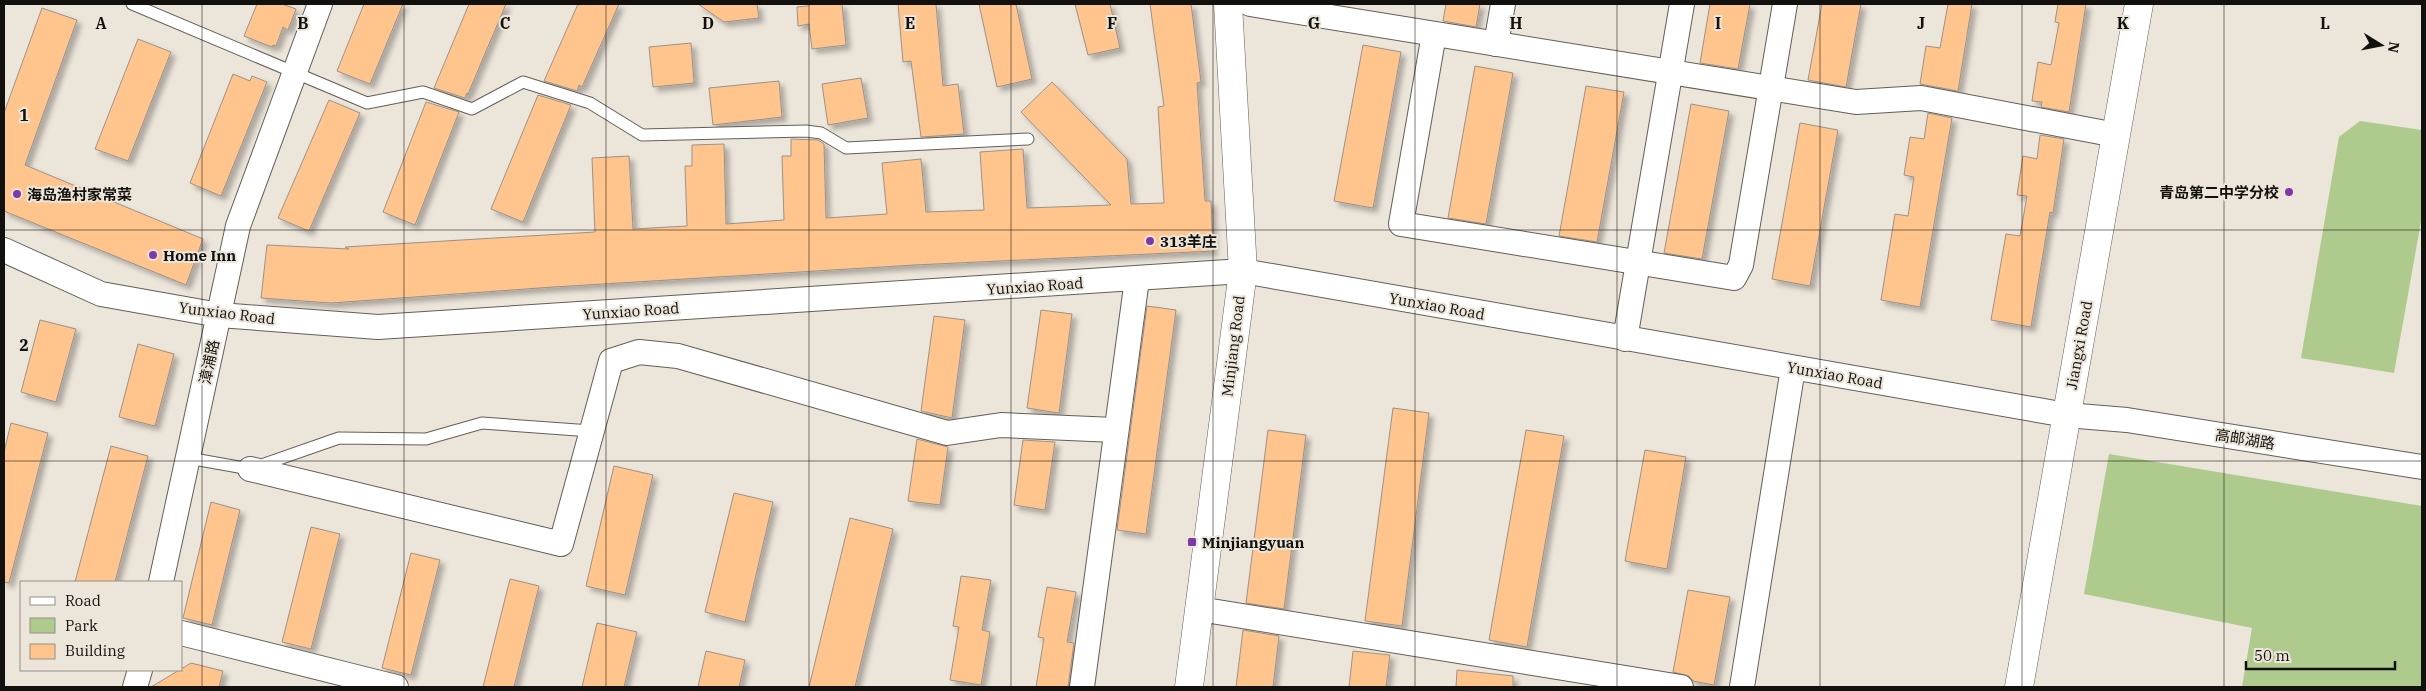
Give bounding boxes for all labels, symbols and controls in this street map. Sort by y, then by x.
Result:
text: A [95,13,107,33]
text: B [297,13,309,33]
text: C [500,13,510,33]
text: D [702,13,714,33]
text: E [905,13,915,33]
text: F [1107,13,1117,33]
text: G [1308,13,1320,33]
text: H [1510,13,1523,33]
text: I [1715,13,1721,33]
text: J [1917,13,1925,33]
text: K [2117,13,2130,33]
text: L [2320,13,2330,33]
north arrow [2356,20,2406,70]
text: N [2384,40,2404,54]
text: 1 [19,105,29,125]
place label: 青岛第二中学分校 [2159,183,2279,202]
place label: 海岛渔村家常菜 [27,185,132,204]
marker: 青岛第二中学分校 [2283,186,2295,198]
marker: 海岛渔村家常菜 [11,188,23,200]
place label: 313羊庄 [1160,232,1217,251]
marker: 313羊庄 [1144,235,1156,247]
place label: Home Inn [163,246,236,265]
marker: Home Inn [147,249,159,261]
street label: Yunxiao Road [986,273,1084,299]
street label: Yunxiao Road [1388,288,1486,324]
street label: Minjiang Road [1217,294,1249,398]
street label: Yunxiao Road [178,298,276,328]
street label: Yunxiao Road [582,298,680,324]
street label: Jiangxi Road [2062,299,2096,391]
text: 2 [19,335,29,355]
street label: 漳浦路 [195,338,223,386]
street label: Yunxiao Road [1786,357,1884,393]
street label: 高邮湖路 [2214,425,2276,453]
place label: Minjiangyuan [1202,533,1304,552]
marker: Minjiangyuan [1186,536,1198,548]
legend [20,581,182,671]
text: Road [65,591,101,610]
text: Park [65,616,98,635]
scale bar [2246,638,2395,670]
text: Building [65,641,125,660]
text: 50 m [2254,646,2290,665]

